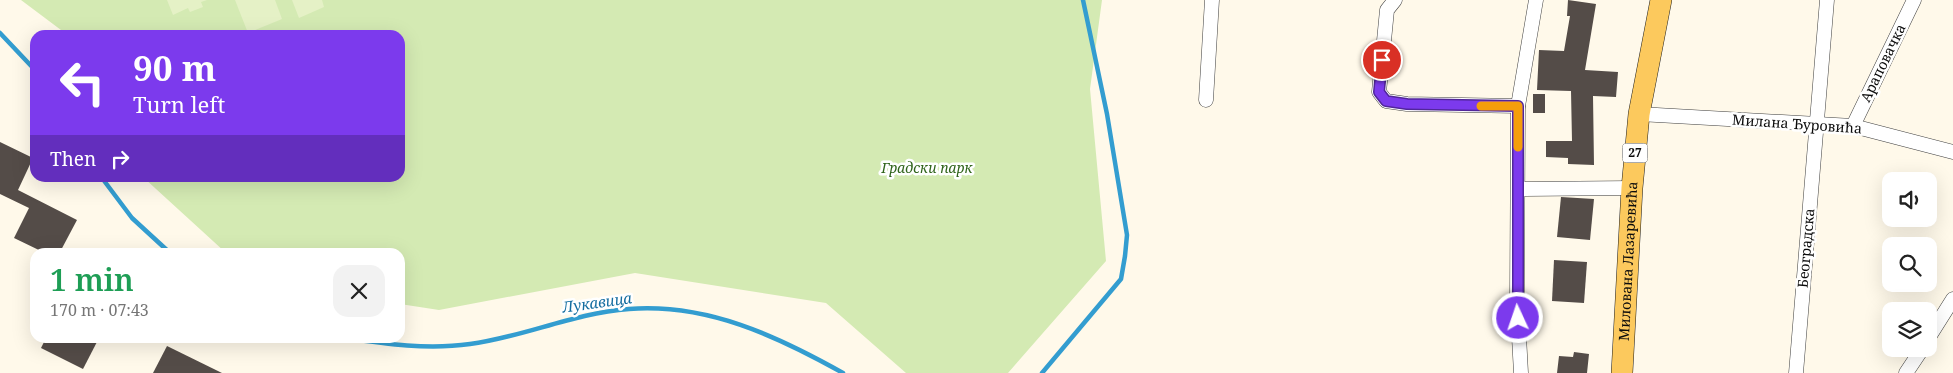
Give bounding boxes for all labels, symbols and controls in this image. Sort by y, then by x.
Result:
street label: Араповачка [1855,20,1910,105]
pin [1361,39,1403,81]
text: 90 m [133,44,216,91]
icon: arrive [1368,46,1396,74]
icon: left [50,50,115,115]
text: Turn left [133,89,225,119]
street label: Милана Ђуровића [1731,109,1863,138]
road number: 27 [1622,144,1648,162]
icon: right [106,145,134,173]
text: Then [50,146,96,172]
park label: Градски парк [880,158,973,177]
map controls [1882,172,1937,357]
button: sound [1882,172,1937,227]
street label: Милована Лазаревића [1614,180,1642,342]
street label: Београдска [1793,207,1818,288]
button: search [1882,237,1937,292]
text: 1 min [50,259,134,300]
button: close [333,265,385,317]
water label: Лукавица [560,287,633,317]
position arrow [1491,291,1543,343]
text: 170 m · 07:43 [50,299,149,321]
button: layers [1882,302,1937,357]

